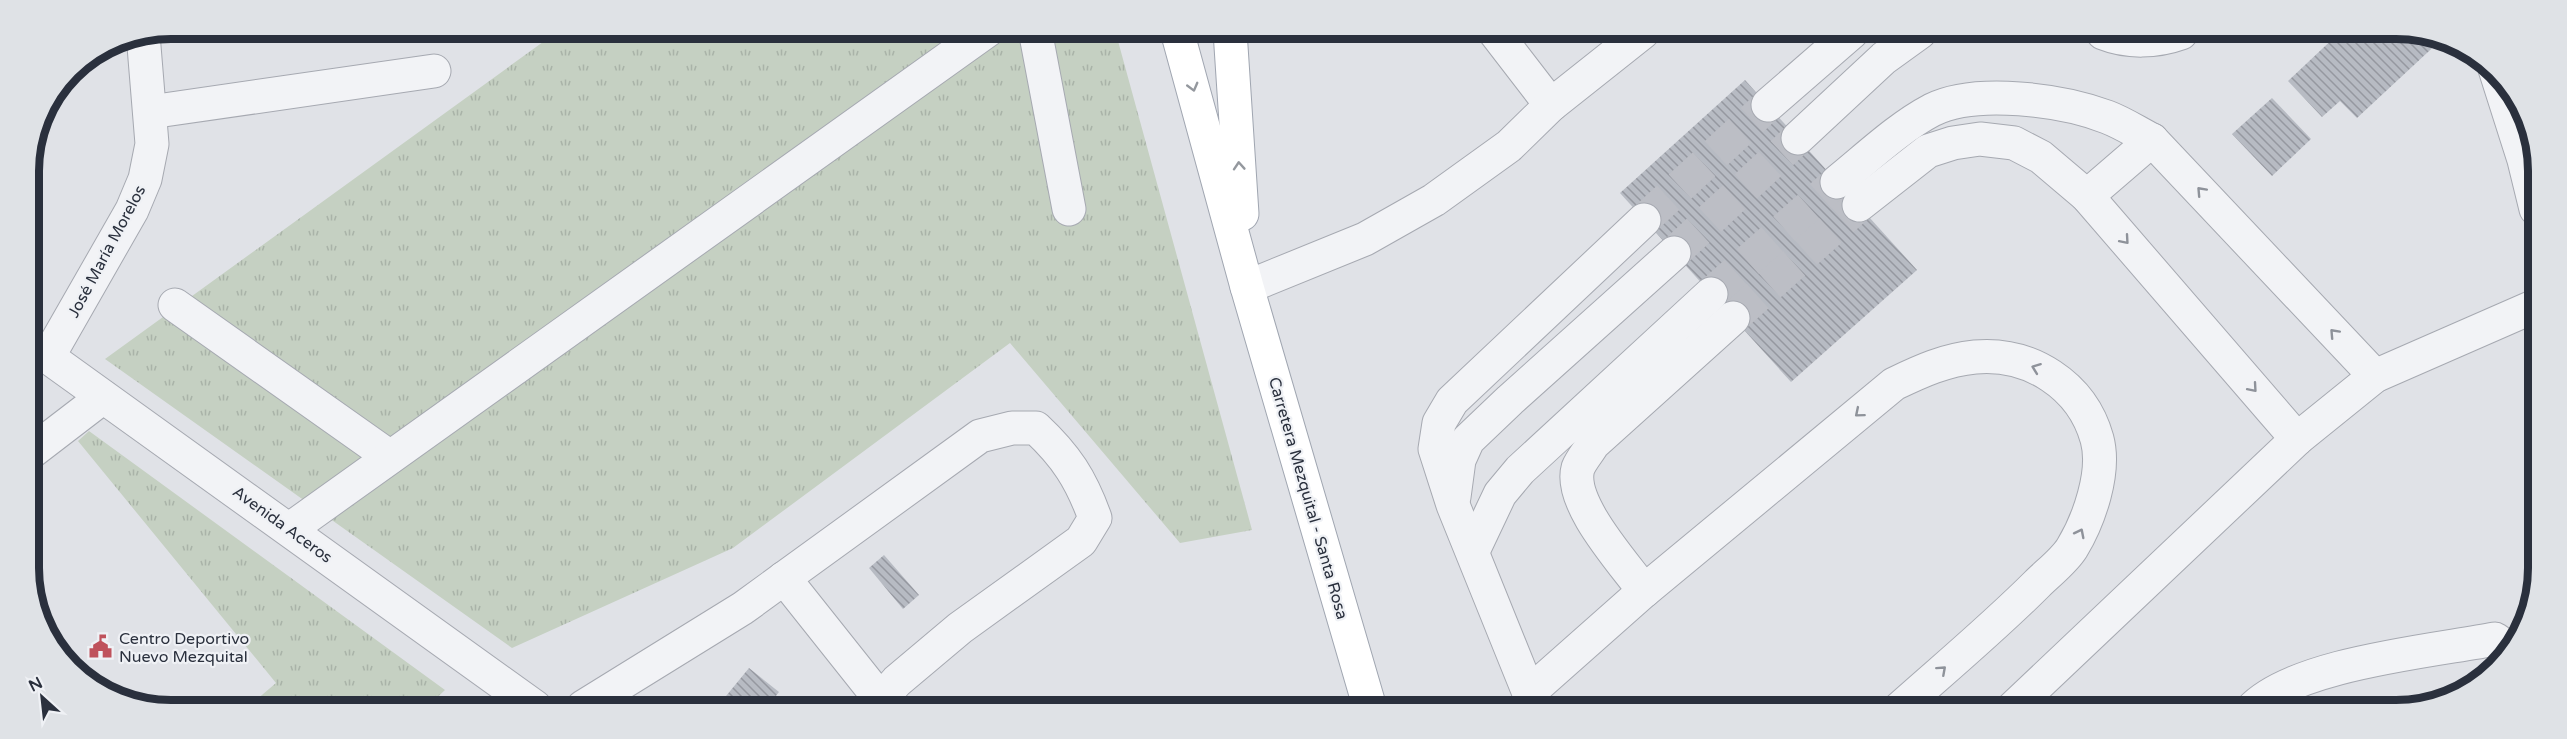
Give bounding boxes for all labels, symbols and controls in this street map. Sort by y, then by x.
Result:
one-way arrow [1185,82,1198,92]
one-way arrow [1232,162,1245,171]
street label: José María Morelos [64,182,150,321]
one-way arrow [2197,188,2208,199]
one-way arrow [2118,233,2129,244]
one-way arrow [2331,329,2342,340]
one-way arrow [2032,362,2042,375]
street label: Carretera Mezquital - Santa Rosa [1264,375,1352,622]
one-way arrow [2246,381,2257,392]
one-way arrow [1854,406,1865,417]
street label: Avenida Aceros [229,482,336,568]
one-way arrow [2072,529,2084,540]
place label: Centro Deportivo Nuevo Mezquital [119,629,249,667]
public building icon: Centro Deportivo Nuevo Mezquital [88,634,114,660]
one-way arrow [1935,666,1946,677]
north arrow [12,667,72,727]
text: N [25,673,46,696]

